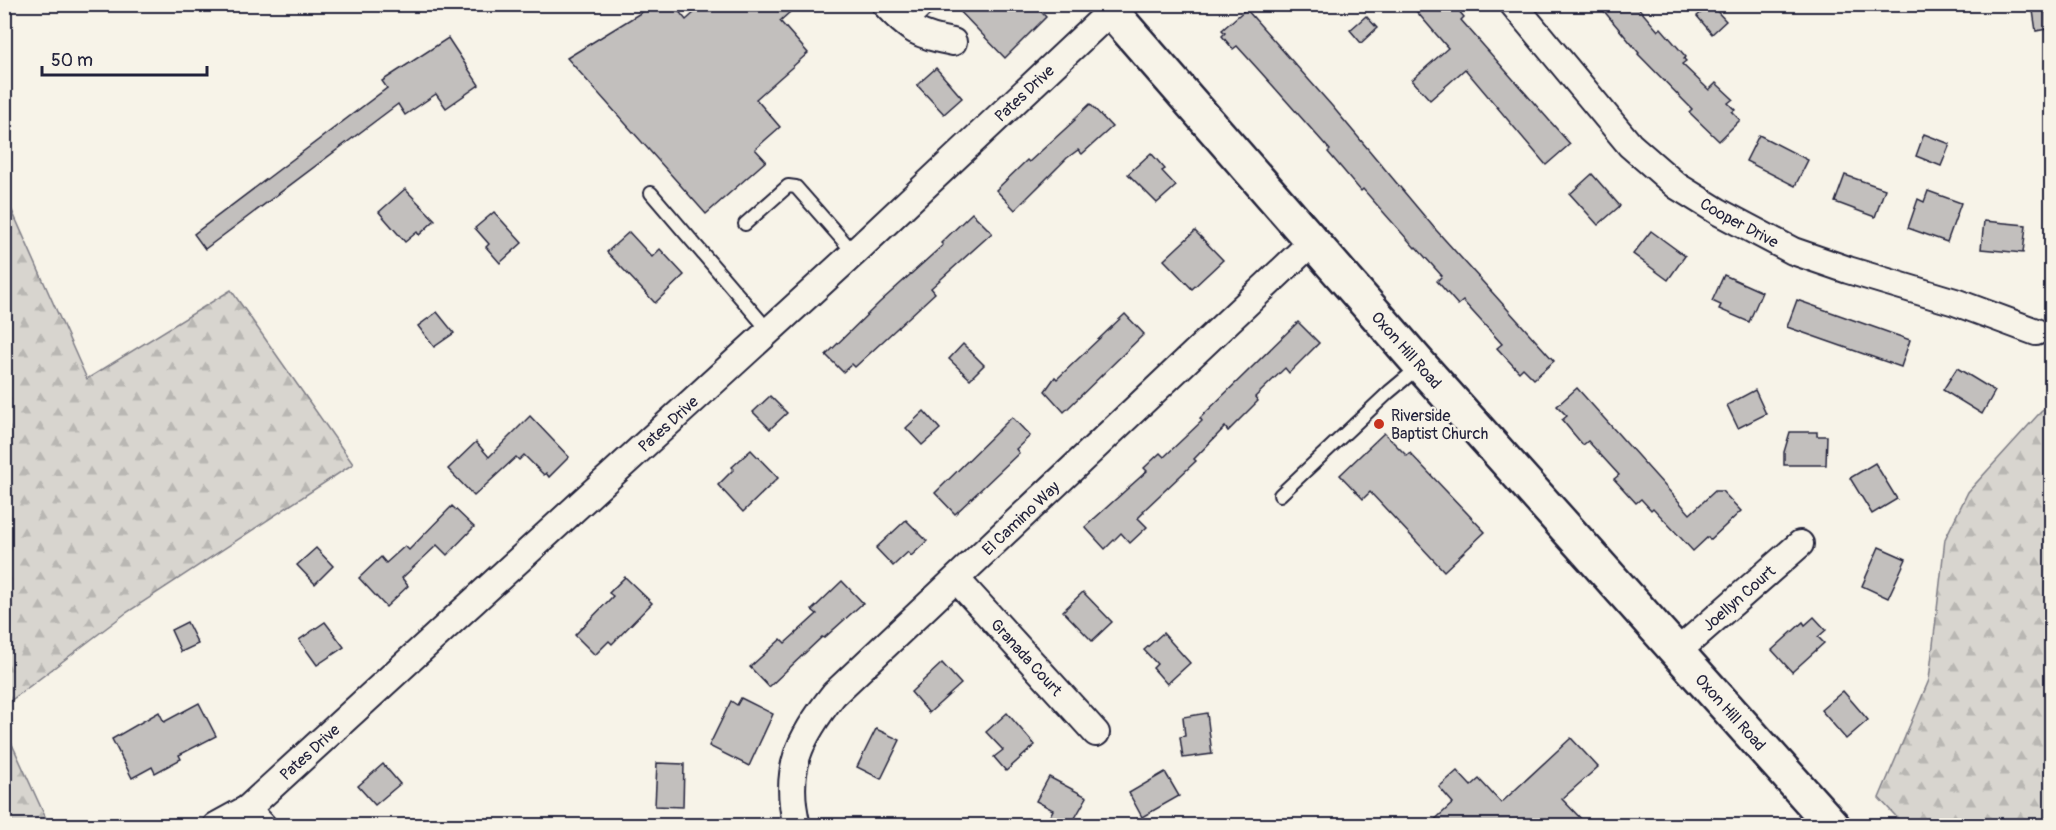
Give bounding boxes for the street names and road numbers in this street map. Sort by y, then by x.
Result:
street label: Pates Drive [991,61,1059,126]
street label: Cooper Drive [1696,194,1782,253]
street label: Oxon Hill Road [1367,308,1446,393]
street label: Pates Drive [634,392,703,457]
street label: El Camino Way [978,477,1064,560]
street label: Joellyn Court [1699,561,1780,636]
street label: Granada Court [986,615,1067,701]
street label: Oxon Hill Road [1691,670,1770,755]
street label: Pates Drive [276,720,344,785]

